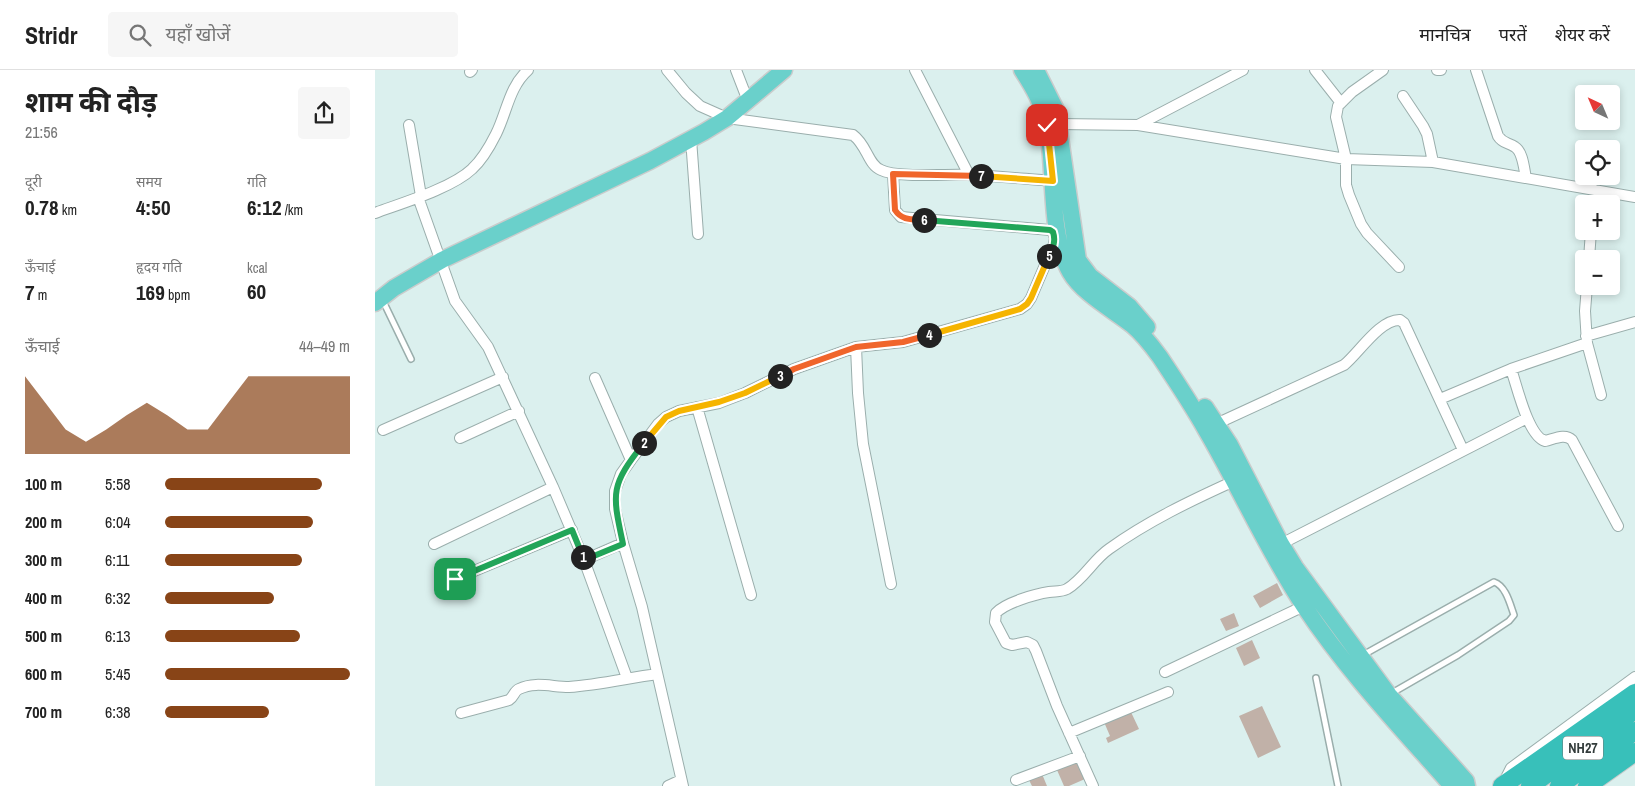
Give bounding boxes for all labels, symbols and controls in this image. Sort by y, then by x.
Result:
search box [108,12,458,57]
text: Stridr [25,19,78,51]
icon: search [126,21,154,49]
text: यहाँ खोजें [166,21,230,47]
text: मानचित्र [1419,22,1471,47]
text: परतें [1499,22,1527,47]
text: शेयर करें [1555,22,1610,47]
text: शाम की दौड़ [25,83,157,121]
north arrow [1575,85,1620,130]
map controls [1575,85,1620,295]
button: share [298,87,350,139]
pin [1026,104,1068,146]
icon: check [1033,111,1061,139]
text: 21:56 [25,121,58,143]
button: locate [1575,140,1620,185]
pin: 7 [969,164,993,188]
text: 7 [978,167,985,185]
text: दूरी [25,173,42,191]
text: समय [136,173,162,191]
text: गति [247,173,267,191]
text: 0.78 [25,193,59,222]
text: 4:50 [136,193,170,222]
text: 6:12 [247,193,281,222]
button: + [1575,195,1620,240]
text: km [59,201,77,219]
text: /km [281,201,303,219]
pin: 6 [911,208,937,232]
text: 6 [921,211,928,229]
pin: 5 [1037,244,1061,268]
text: 5 [1046,247,1053,265]
button: − [1575,250,1620,295]
text: ऊँचाई [25,258,55,276]
text: हृदय गति [136,258,182,276]
text: kcal [247,259,267,277]
text: 60 [247,277,266,306]
text: 7 [25,278,35,307]
text: 169 [136,278,165,307]
text: m [35,286,47,304]
text: bpm [165,286,190,304]
pin: 4 [917,322,941,348]
text: 4 [926,326,933,344]
text: ऊँचाई [25,335,60,357]
text: 44–49 m [299,335,350,357]
pin: 3 [767,364,793,388]
text: 3 [777,367,784,385]
pin: 2 [631,430,657,456]
text: 2 [641,434,648,452]
text: 100 m [25,473,62,495]
text: 5:58 [105,473,131,495]
text: 200 m [25,511,62,533]
text: 6:04 [105,511,131,533]
pin: 1 [571,544,595,570]
text: 1 [580,548,587,566]
text: 300 m [25,549,62,571]
text: 6:11 [105,549,130,571]
pin [434,558,476,600]
icon: arrive [441,565,469,593]
text: 400 m [25,587,62,609]
text: 6:32 [105,587,131,609]
text: 500 m [25,625,62,647]
text: 6:13 [105,625,131,647]
text: 600 m [25,663,62,685]
text: 5:45 [105,663,131,685]
text: 700 m [25,701,62,723]
text: 6:38 [105,701,131,723]
road number: NH27 [1563,736,1603,760]

